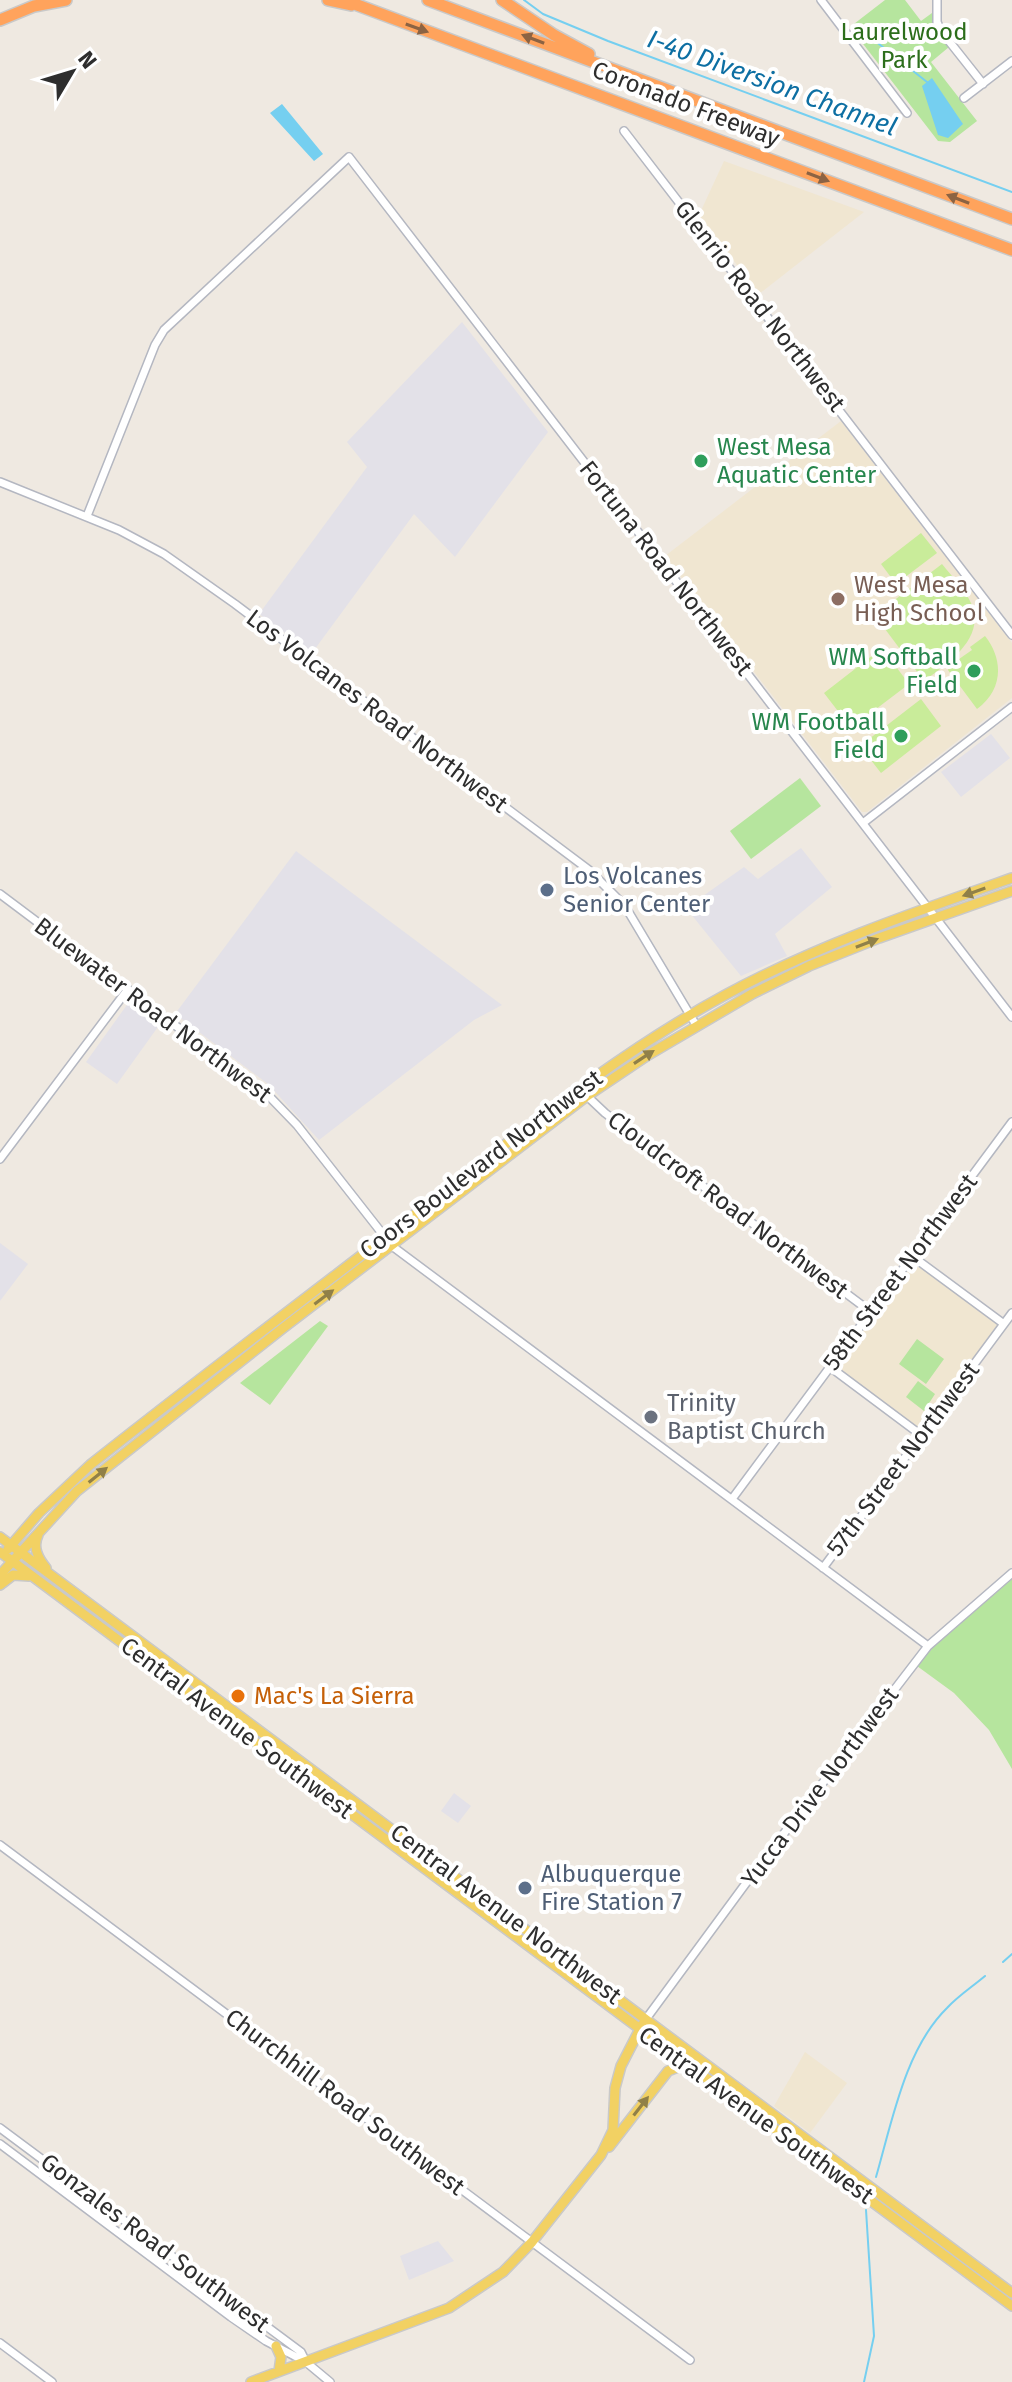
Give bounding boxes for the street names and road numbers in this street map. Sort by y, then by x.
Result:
street label: Coronado Freeway [588,55,784,153]
street label: Glenrio Road Northwest [669,195,851,417]
street label: Fortuna Road Northwest [574,455,759,681]
street label: Los Volcanes Road Northwest [241,604,513,819]
street label: Bluewater Road Northwest [29,912,277,1109]
street label: Coors Boulevard Northwest [354,1063,608,1264]
street label: Cloudcroft Road Northwest [602,1105,854,1305]
street label: 58th Street Northwest [817,1168,983,1376]
street label: 57th Street Northwest [821,1356,985,1561]
street label: Central Avenue Southwest [115,1632,359,1825]
street label: Yucca Drive Northwest [736,1681,904,1892]
street label: Central Avenue Northwest [385,1818,627,2010]
street label: Churchhill Road Southwest [220,2003,470,2201]
street label: Central Avenue Southwest [633,2020,879,2210]
street label: Gonzales Road Southwest [35,2148,275,2338]

